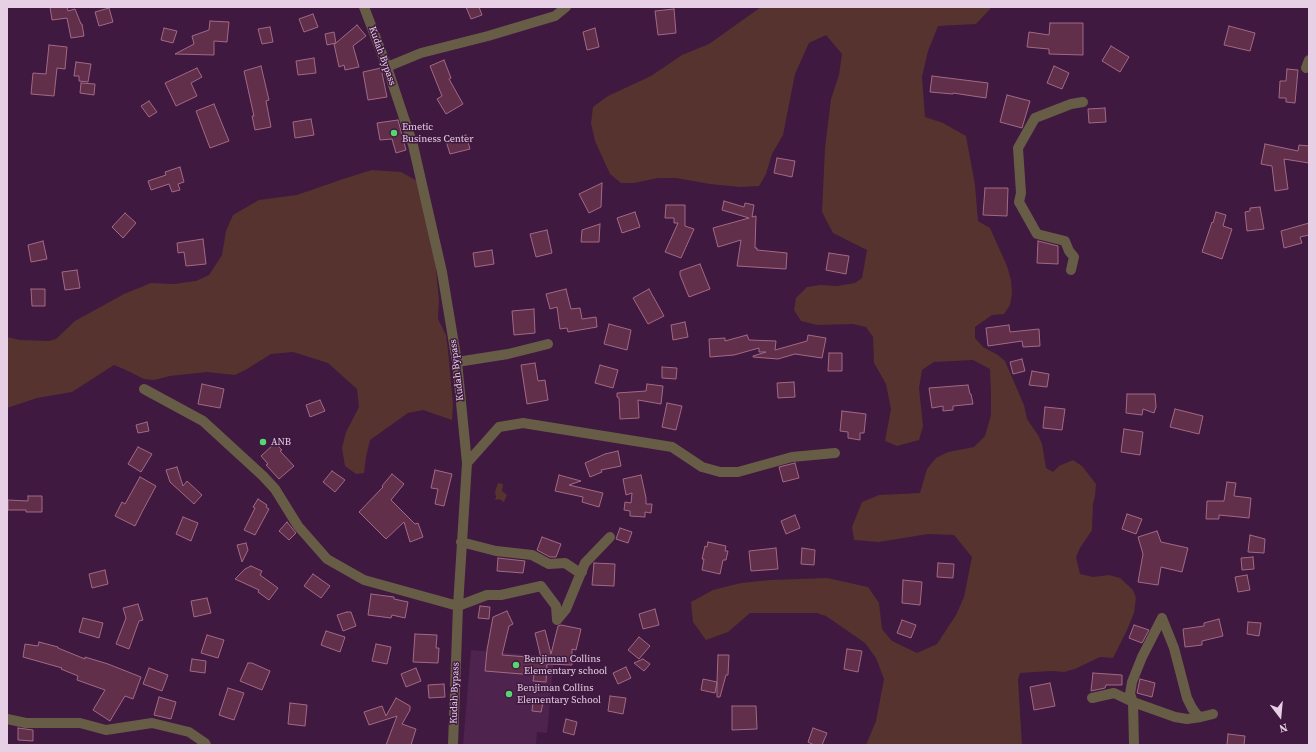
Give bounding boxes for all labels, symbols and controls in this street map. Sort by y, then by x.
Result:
street label: Kudah Bypass [366,25,398,87]
place label: Emetic Business Center [402,121,473,144]
marker: Emetic Business Center [389,128,399,138]
street label: Kudah Bypass [447,338,467,402]
place label: ANB [271,436,291,448]
marker: ANB [258,437,268,447]
place label: Benjiman Collins Elementary school [524,653,607,676]
marker: Benjiman Collins Elementary school [511,660,521,670]
street label: Kudah Bypass [448,662,462,724]
place label: Benjiman Collins Elementary School [517,682,601,706]
marker: Benjiman Collins Elementary School [504,689,514,699]
north arrow [1260,696,1300,736]
text: N [1278,720,1289,736]

